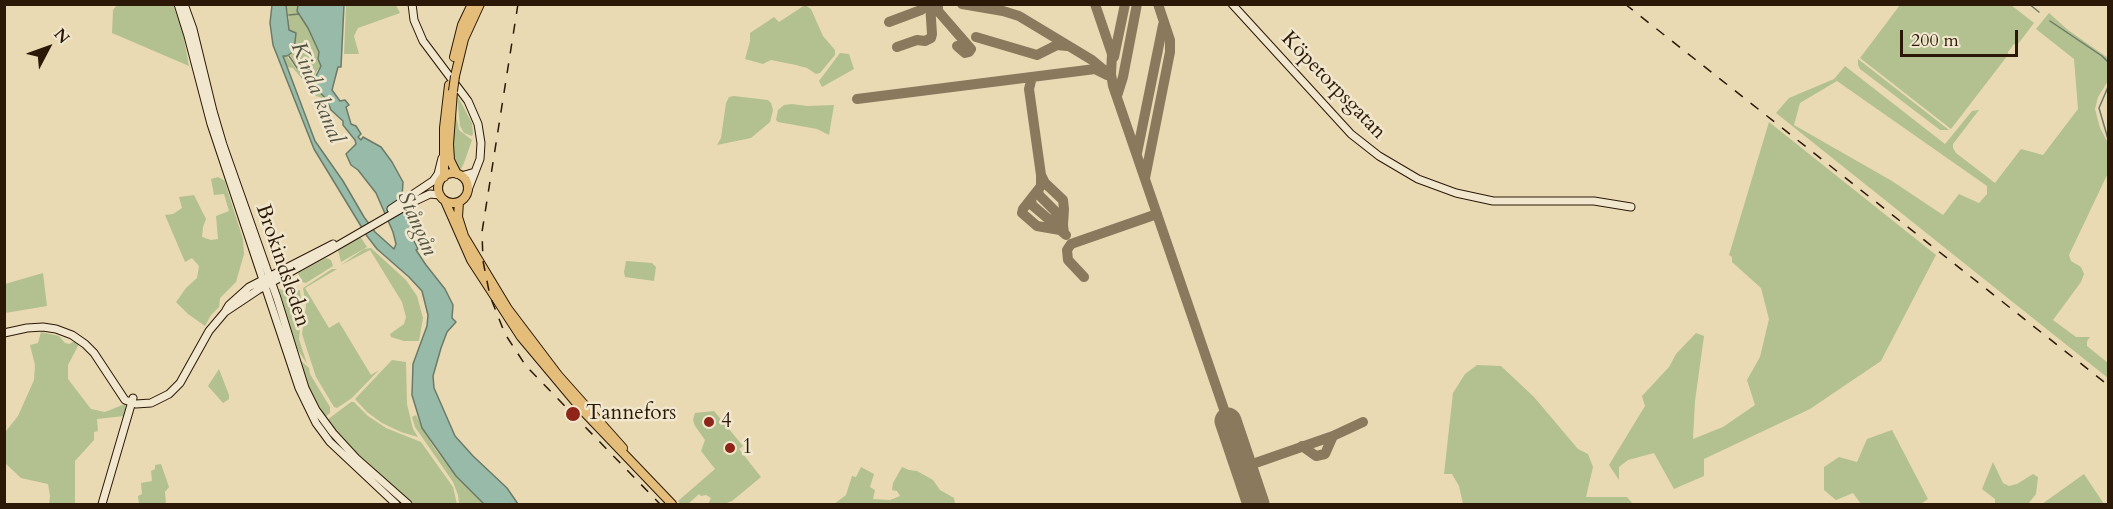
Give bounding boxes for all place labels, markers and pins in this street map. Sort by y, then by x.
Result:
place label: Tannefors [586,401,676,427]
marker: Tannefors [564,405,582,423]
place label: 4 [721,409,732,435]
marker: 4 [702,415,716,429]
place label: 1 [742,435,753,461]
marker: 1 [723,441,737,455]

